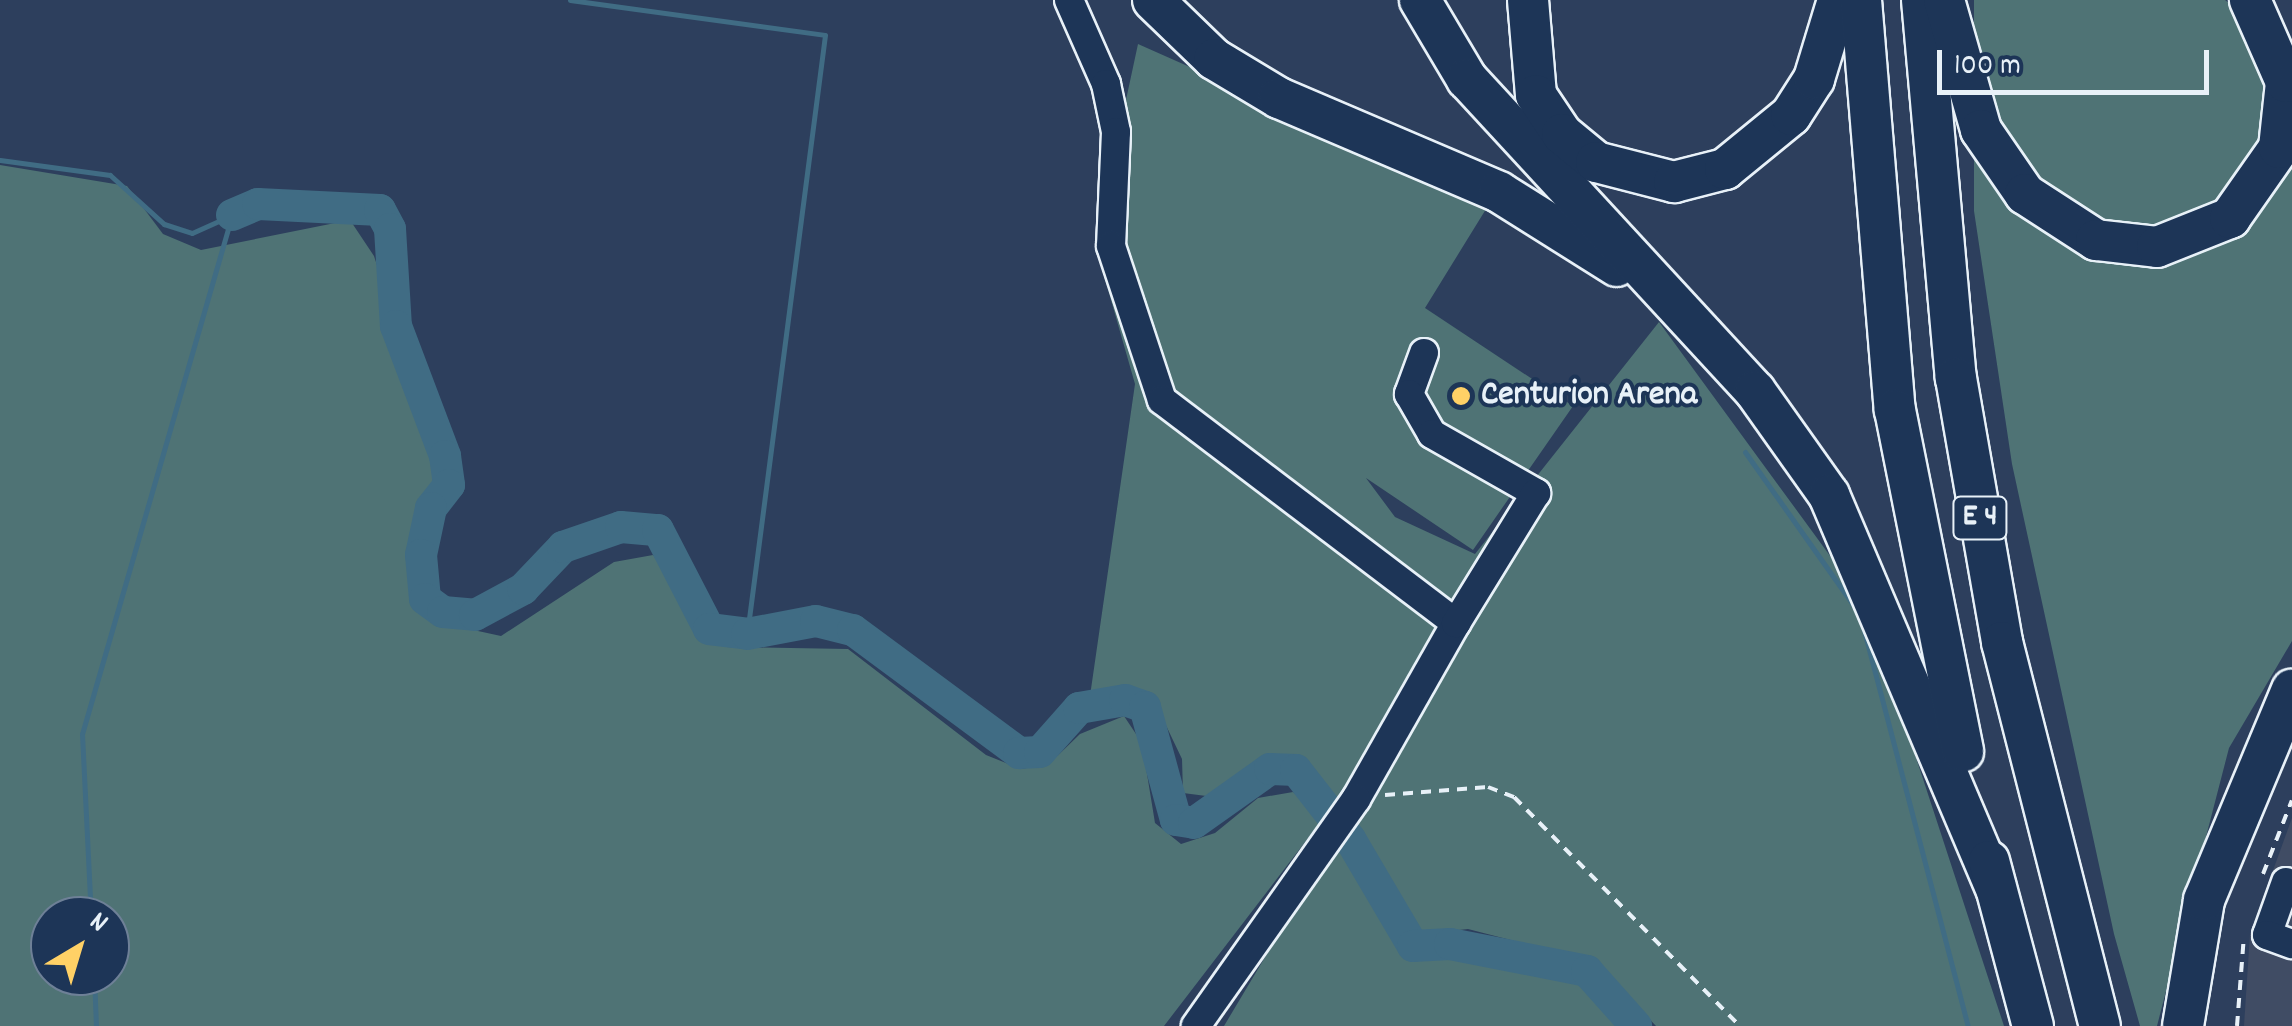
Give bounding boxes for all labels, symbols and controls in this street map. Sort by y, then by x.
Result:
scale bar [1942,30,2214,92]
text: 100 m [1954,46,2021,89]
place label: Centurion Arena [1481,375,1697,417]
marker: Centurion Arena [1450,385,1472,407]
road number: E 4 [1950,491,2010,545]
north arrow [30,896,130,996]
text: N [79,904,115,944]

